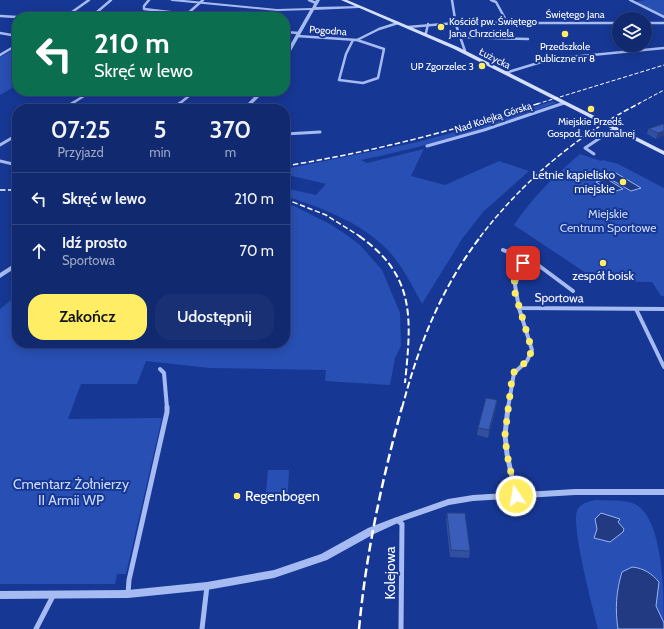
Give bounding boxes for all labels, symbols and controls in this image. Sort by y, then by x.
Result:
street label: Świętego Jana [545,8,605,21]
map controls [612,12,652,52]
button: layers [612,12,652,52]
place label: Kościół pw. Świętego Jana Chrzciciela [448,15,537,40]
marker: Kościół pw. Świętego Jana Chrzciciela [436,22,446,32]
street label: Pogodna [309,23,347,38]
text: 210 m [94,26,170,60]
icon: left [28,28,80,80]
marker: Przedszkole Publiczne nr 8 [560,29,570,39]
place label: Przedszkole Publiczne nr 8 [535,40,595,65]
street label: Łużycka [477,45,513,72]
text: Skręć w lewo [94,60,193,82]
place label: UP Zgorzelec 3 [411,60,474,73]
marker: UP Zgorzelec 3 [477,61,487,71]
street label: Nad Kolejką Górską [453,99,533,136]
marker: Miejskie Przedś. Gospod. Komunalnej [586,104,596,114]
text: 07:25 [51,115,111,144]
text: 5 [154,115,166,144]
text: 370 [209,115,251,144]
place label: Miejskie Przedś. Gospod. Komunalnej [547,115,635,140]
text: Przyjazd [57,144,104,160]
text: min [149,144,171,160]
text: m [225,144,236,160]
place label: Letnie kąpielisko miejskie [532,167,615,196]
marker: Letnie kąpielisko miejskie [618,177,628,187]
icon: left [28,188,50,210]
text: Skręć w lewo [62,190,146,208]
text: 210 m [234,190,274,208]
park label: Miejskie Centrum Sportowe [560,206,656,235]
text: Idź prosto [62,234,127,252]
icon: ahead [28,240,50,262]
text: 70 m [240,242,274,260]
pin [506,246,540,280]
text: Sportowa [62,252,115,268]
icon: arrive [512,252,534,274]
marker: zespół boisk [598,258,608,268]
place label: zespół boisk [572,268,634,283]
street label: Sportowa [534,290,584,305]
button: Zakończ [28,294,147,340]
button: Udostępnij [155,294,274,340]
park label: Cmentarz Żołnierzy II Armii WP [13,475,129,509]
position arrow [495,475,537,517]
place label: Regenbogen [245,487,320,505]
marker: Regenbogen [232,491,242,501]
street label: Kolejowa [381,546,399,599]

